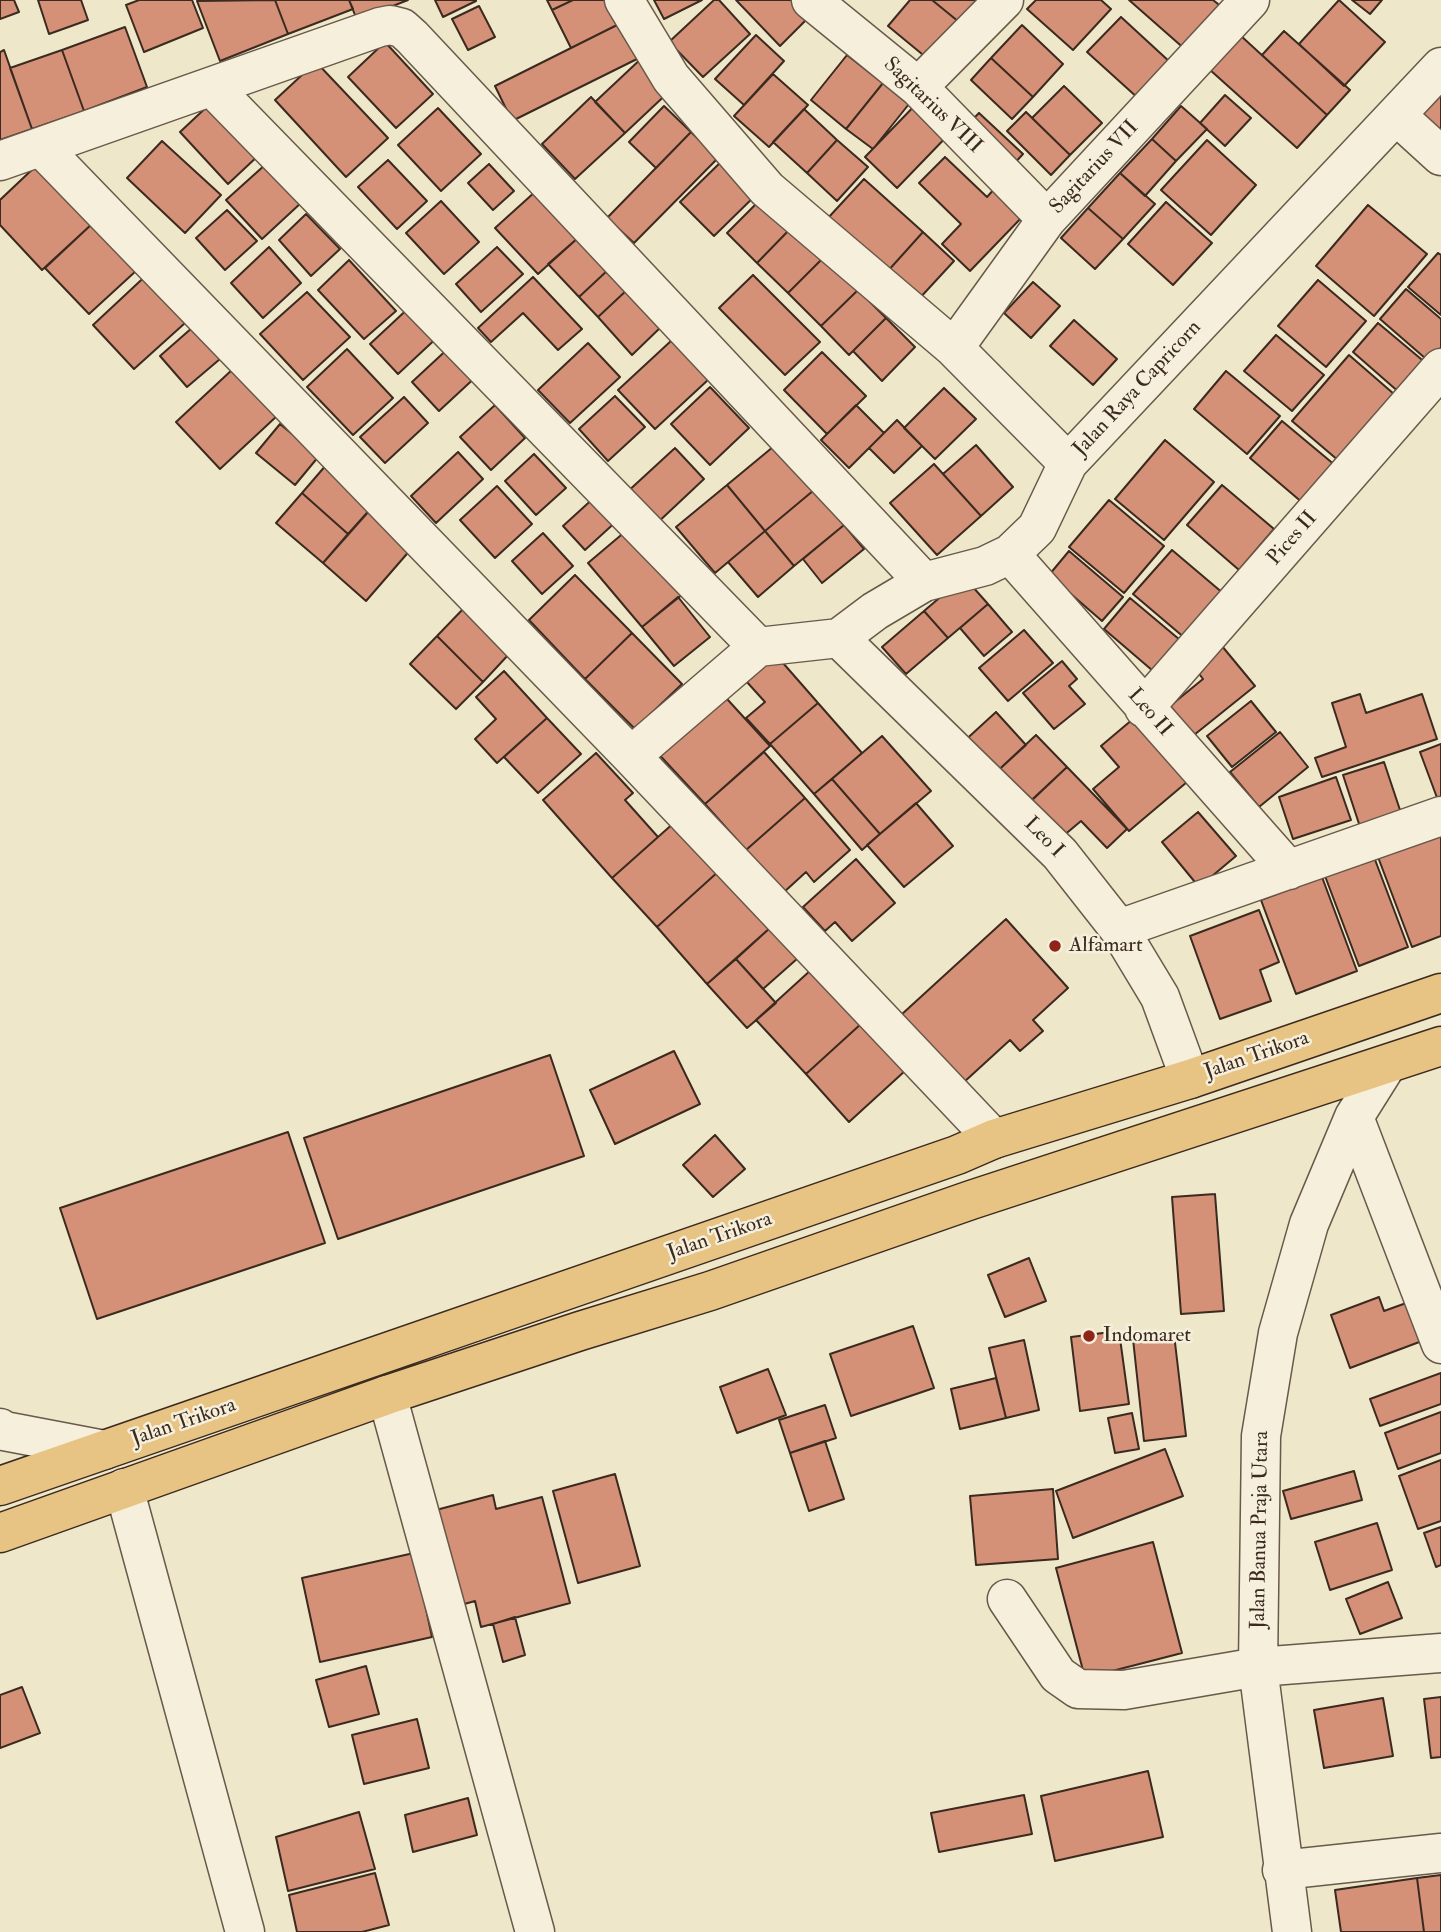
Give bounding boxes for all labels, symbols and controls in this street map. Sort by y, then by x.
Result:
street label: Sagitarius VIII [877,53,987,159]
street label: Sagitarius VII [1045,116,1145,220]
street label: Jalan Raya Capricorn [1069,316,1207,462]
street label: Pices II [1263,507,1323,571]
street label: Leo II [1121,684,1177,742]
street label: Leo I [1018,812,1068,864]
place label: Alfamart [1069,933,1143,959]
marker: Alfamart [1047,938,1063,954]
street label: Jalan Trikora [1201,1026,1313,1086]
street label: Jalan Trikora [664,1207,776,1267]
place label: Indomaret [1103,1323,1191,1349]
marker: Indomaret [1081,1328,1097,1344]
street label: Jalan Trikora [128,1393,240,1453]
street label: Jalan Banua Praja Utara [1247,1431,1275,1629]

